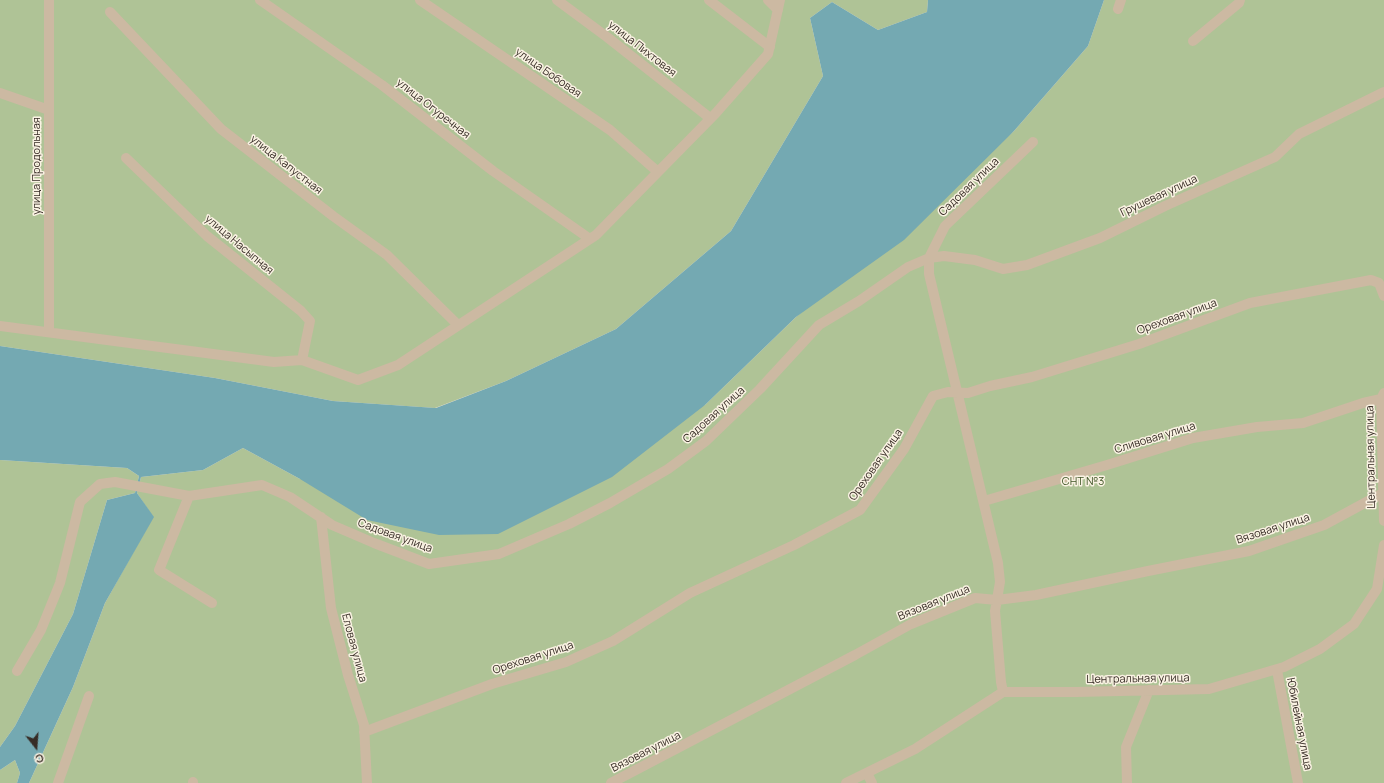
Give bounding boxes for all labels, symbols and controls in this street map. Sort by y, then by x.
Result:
street label: улица Пихтовая [605,18,679,80]
street label: улица Бобовая [513,45,583,101]
street label: улица Огуречная [394,76,472,142]
street label: улица Продольная [30,117,44,215]
street label: улица Капустная [247,133,325,197]
street label: Садовая улица [936,155,1002,219]
street label: Грушевая улица [1118,172,1200,220]
street label: улица Насыпная [202,213,276,277]
street label: Ореховая улица [1135,296,1219,338]
street label: Садовая улица [680,384,748,446]
street label: Центральная улица [1364,405,1378,509]
street label: Сливовая улица [1113,419,1197,457]
street label: Ореховая улица [846,427,906,503]
park label: СНТ №3 [1062,475,1104,489]
street label: Вязовая улица [1235,511,1311,547]
street label: Садовая улица [356,516,434,556]
street label: Вязовая улица [896,583,972,623]
street label: Еловая улица [339,612,369,684]
street label: Ореховая улица [491,639,575,677]
street label: Центральная улица [1086,672,1190,686]
street label: Юбилейная улица [1284,677,1314,771]
north arrow [16,727,56,767]
street label: Вязовая улица [609,729,683,775]
text: С [34,751,46,767]

